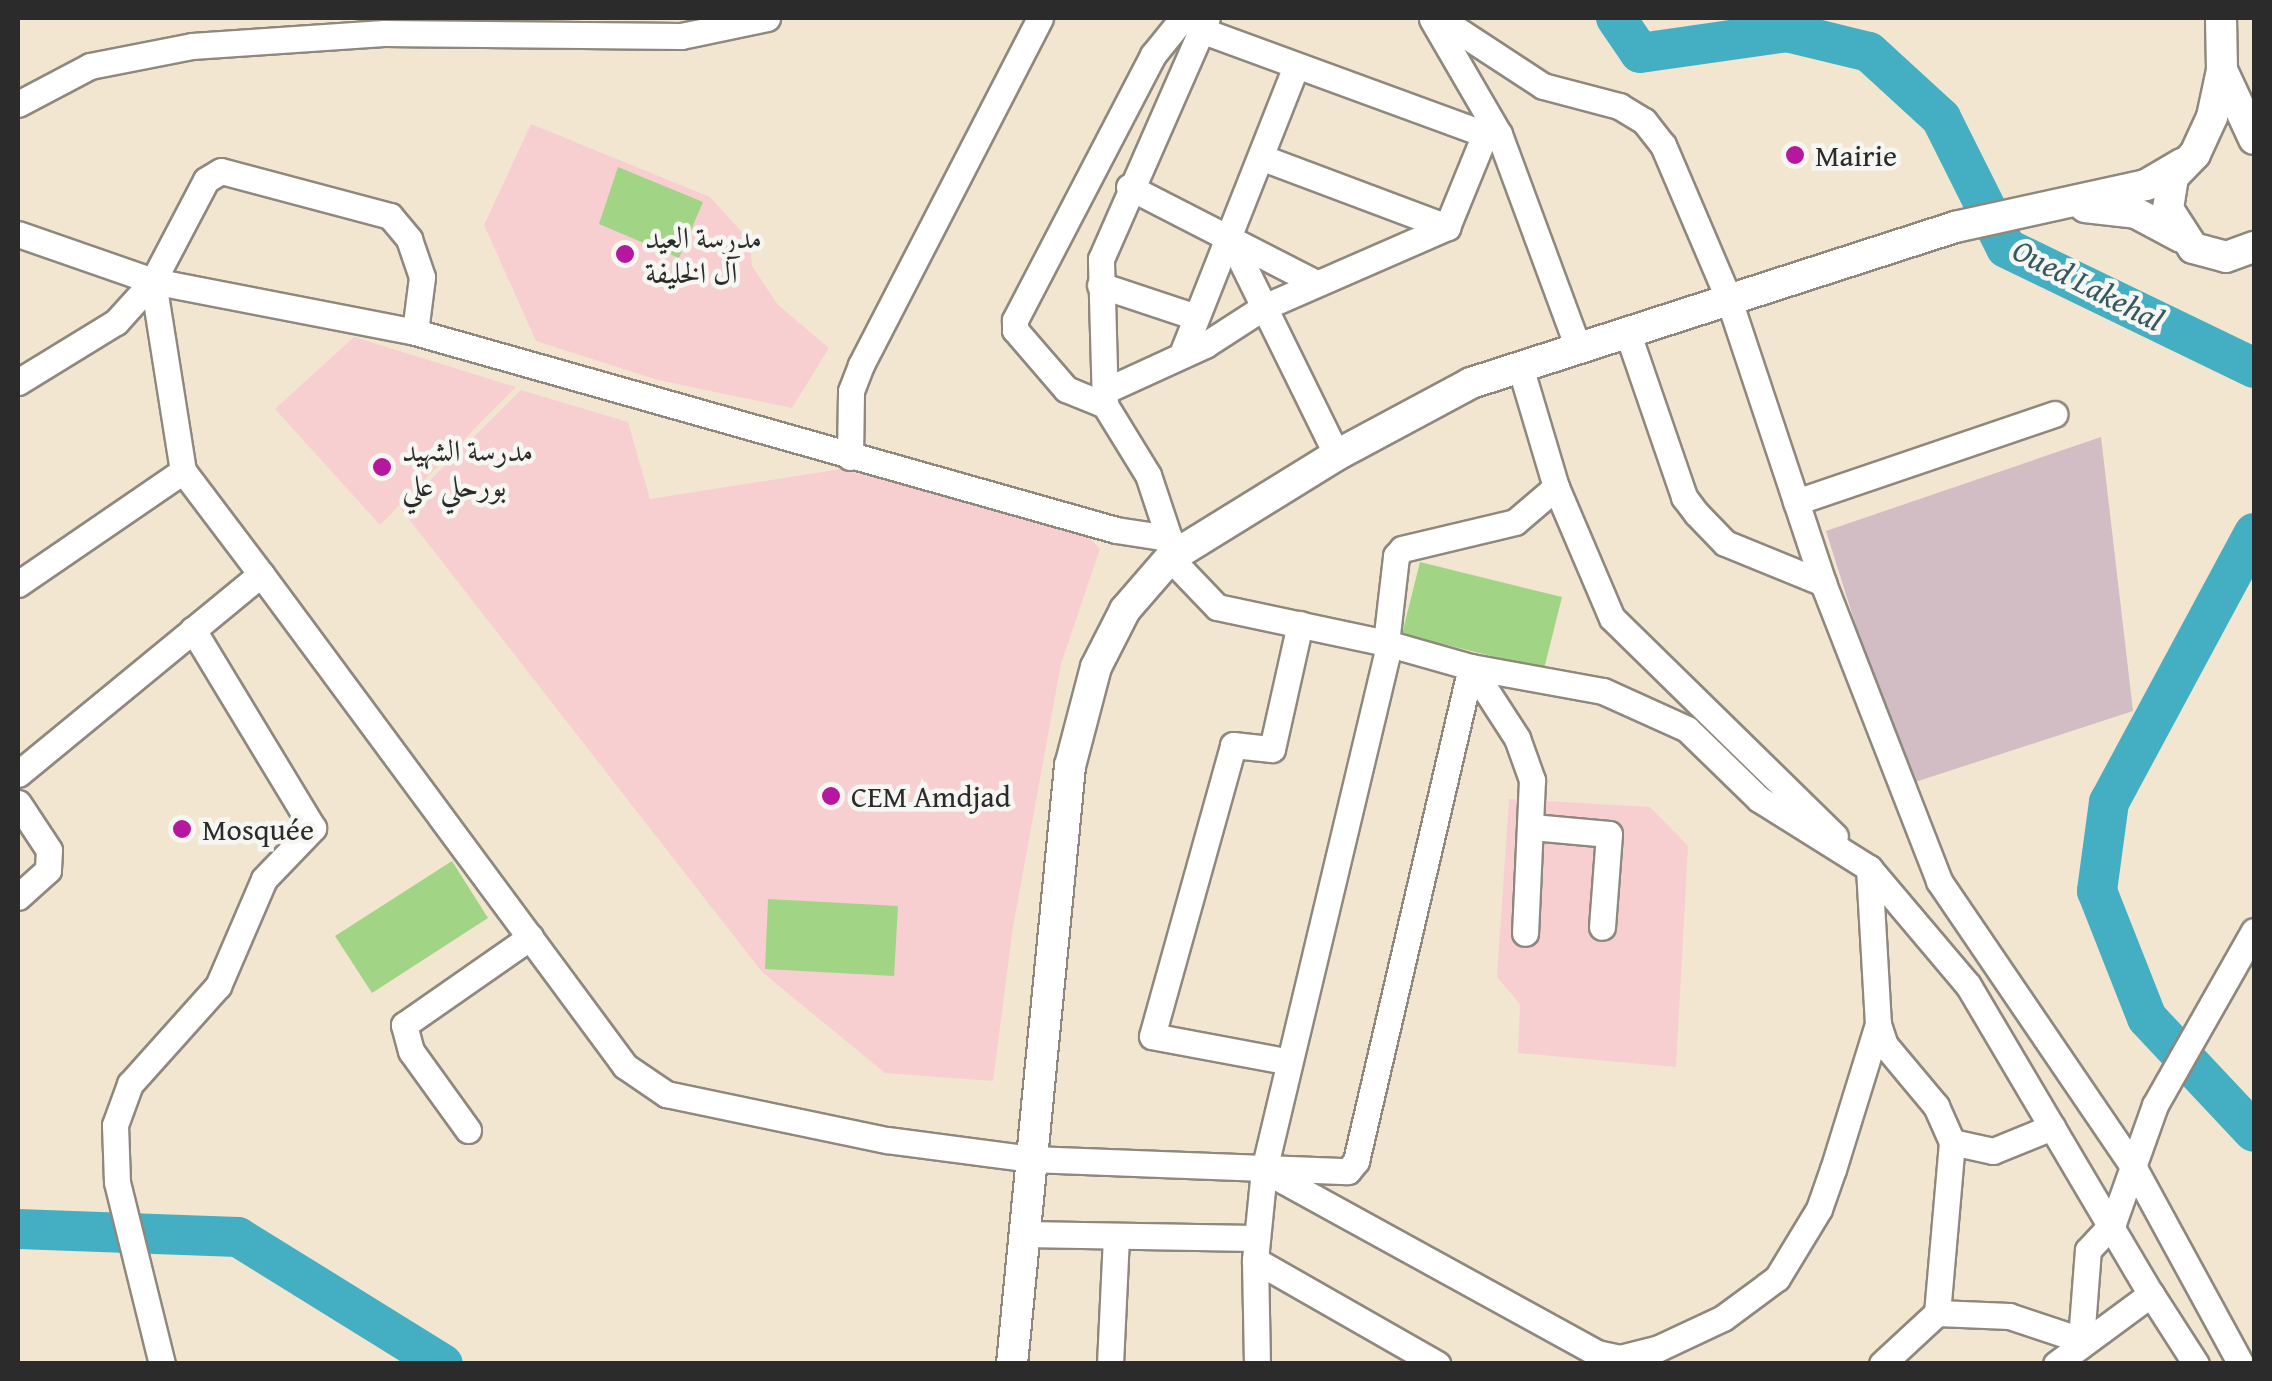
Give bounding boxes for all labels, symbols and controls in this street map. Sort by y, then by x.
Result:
place label: Mairie [1815,137,1897,173]
marker: Mairie [1784,144,1806,166]
place label: مدرسة العيد آل الخليفة [645,219,762,290]
water label: Oued Lakehal [2006,231,2170,339]
marker: مدرسة العيد آل الخليفة [614,243,636,265]
place label: مدرسة الشهيد بورحلي علي [402,432,533,502]
marker: مدرسة الشهيد بورحلي علي [371,456,393,478]
place label: CEM Amdjad [851,778,1011,814]
marker: CEM Amdjad [820,785,842,807]
place label: Mosquée [202,811,314,847]
marker: Mosquée [171,818,193,840]

